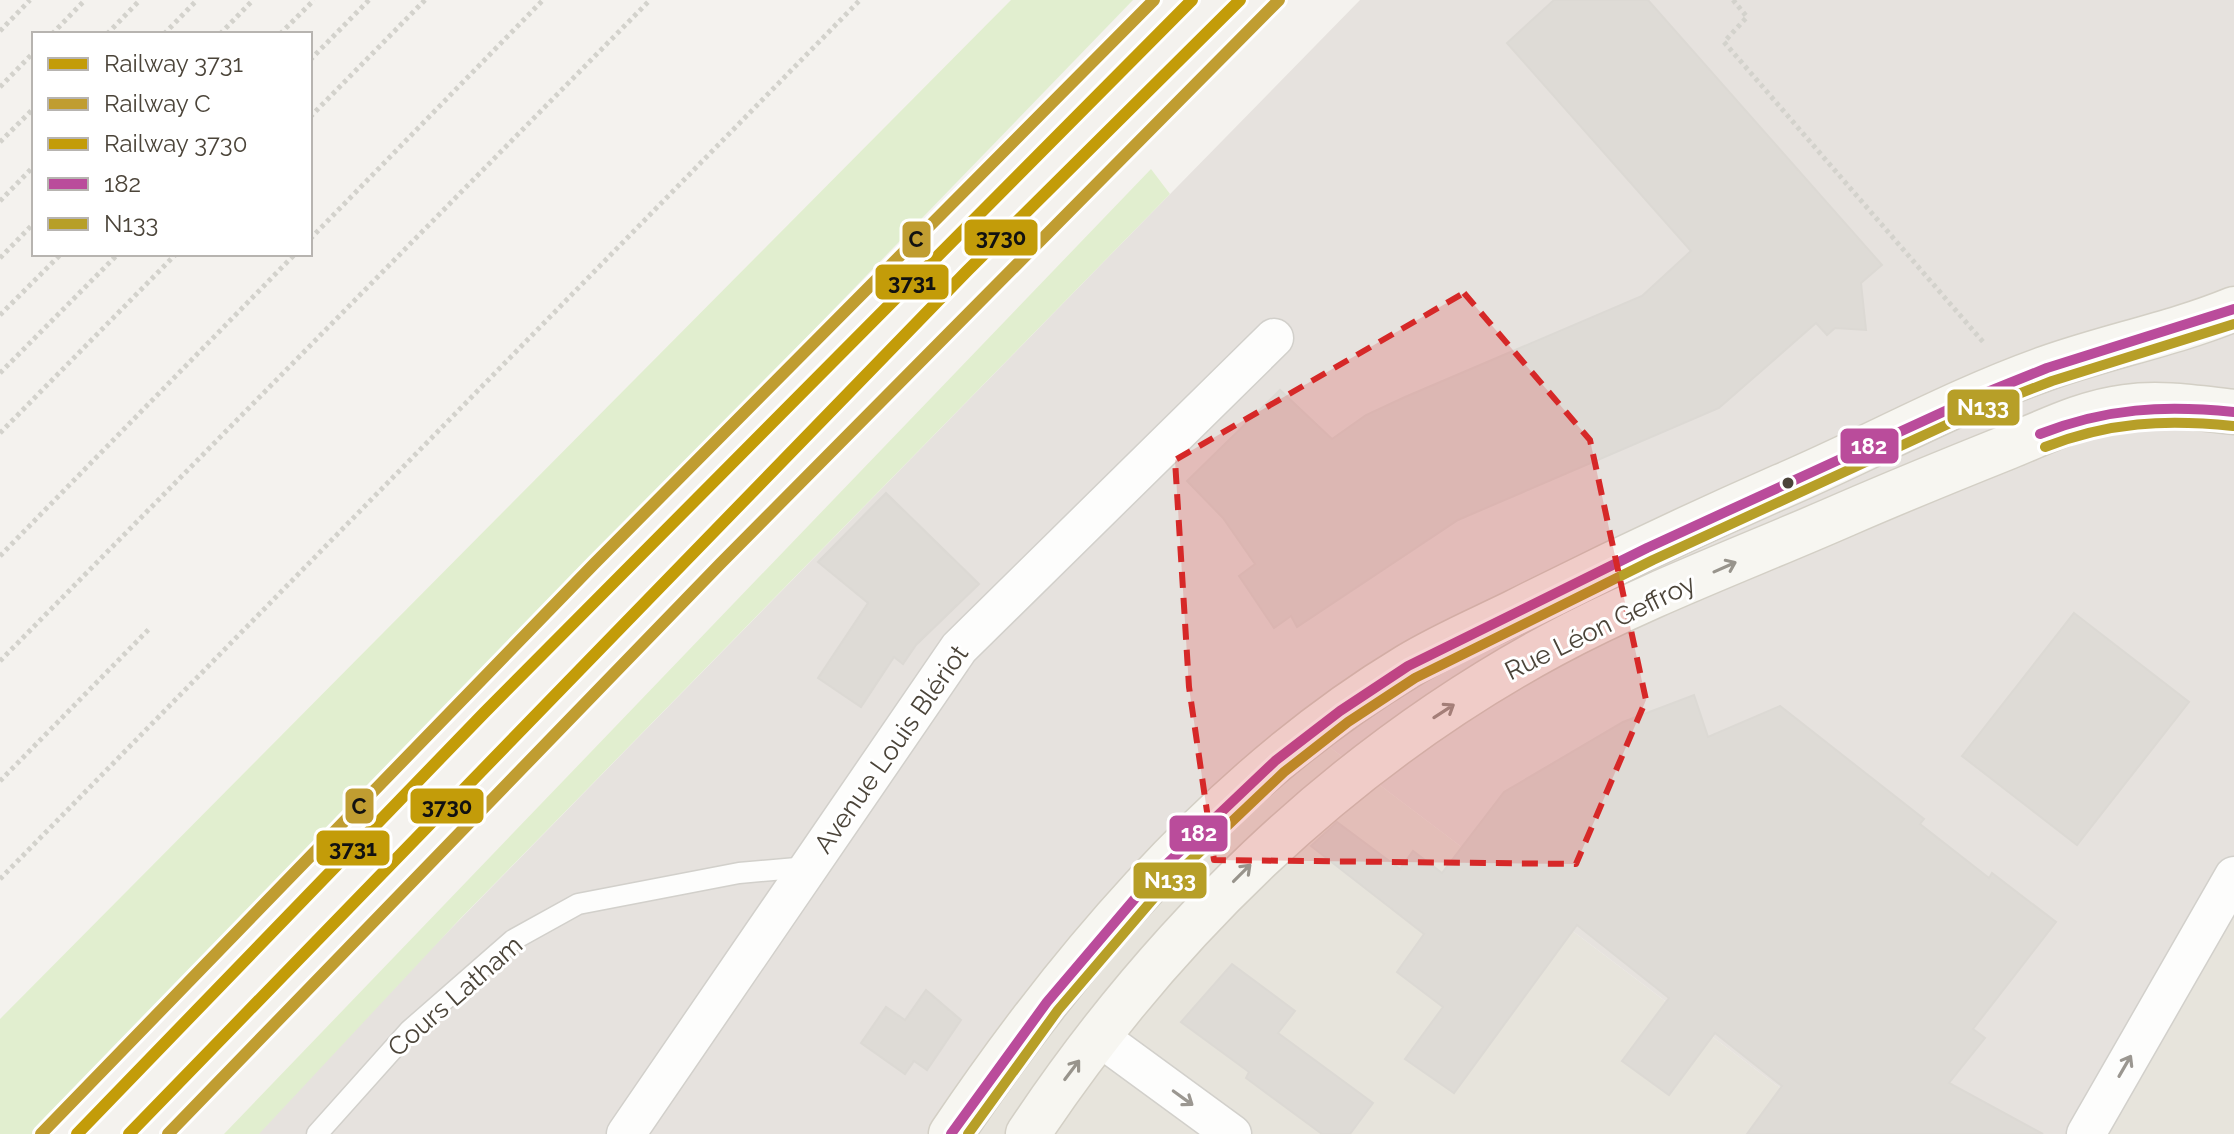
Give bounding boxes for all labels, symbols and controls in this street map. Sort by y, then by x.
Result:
legend [32,32,312,256]
text: Railway 3731 [104,49,243,78]
text: Railway C [104,89,211,118]
text: Railway 3730 [104,129,247,158]
text: 182 [104,169,141,198]
text: N133 [104,209,158,238]
line badge: 3730 [963,218,1039,257]
line badge: C [901,220,932,259]
text: 3730 [976,224,1026,250]
text: C [908,226,924,252]
line badge: 3731 [874,263,950,301]
text: 3731 [888,269,936,295]
line badge: N133 [1946,388,2021,427]
text: N133 [1957,394,2009,420]
line badge: 182 [1839,427,1900,465]
text: 182 [1851,433,1887,459]
unlabelled marker [1780,475,1796,491]
one-way arrow [1712,559,1737,574]
street label: Rue Léon Geffroy [1500,568,1700,686]
street label: Avenue Louis Blériot [808,639,974,859]
one-way arrow [1433,703,1455,720]
line badge: C [344,787,375,825]
line badge: 3730 [409,787,485,825]
text: C [351,793,367,819]
text: 3730 [422,793,472,819]
line badge: 182 [1168,814,1229,853]
text: 182 [1181,820,1217,846]
line badge: 3731 [315,829,391,867]
text: 3731 [329,835,377,861]
line badge: N133 [1132,861,1208,900]
one-way arrow [1232,864,1251,883]
text: N133 [1144,867,1196,893]
street label: Cours Latham [382,929,528,1063]
one-way arrow [2118,1055,2133,1079]
one-way arrow [1064,1060,1081,1081]
one-way arrow [1172,1090,1194,1107]

